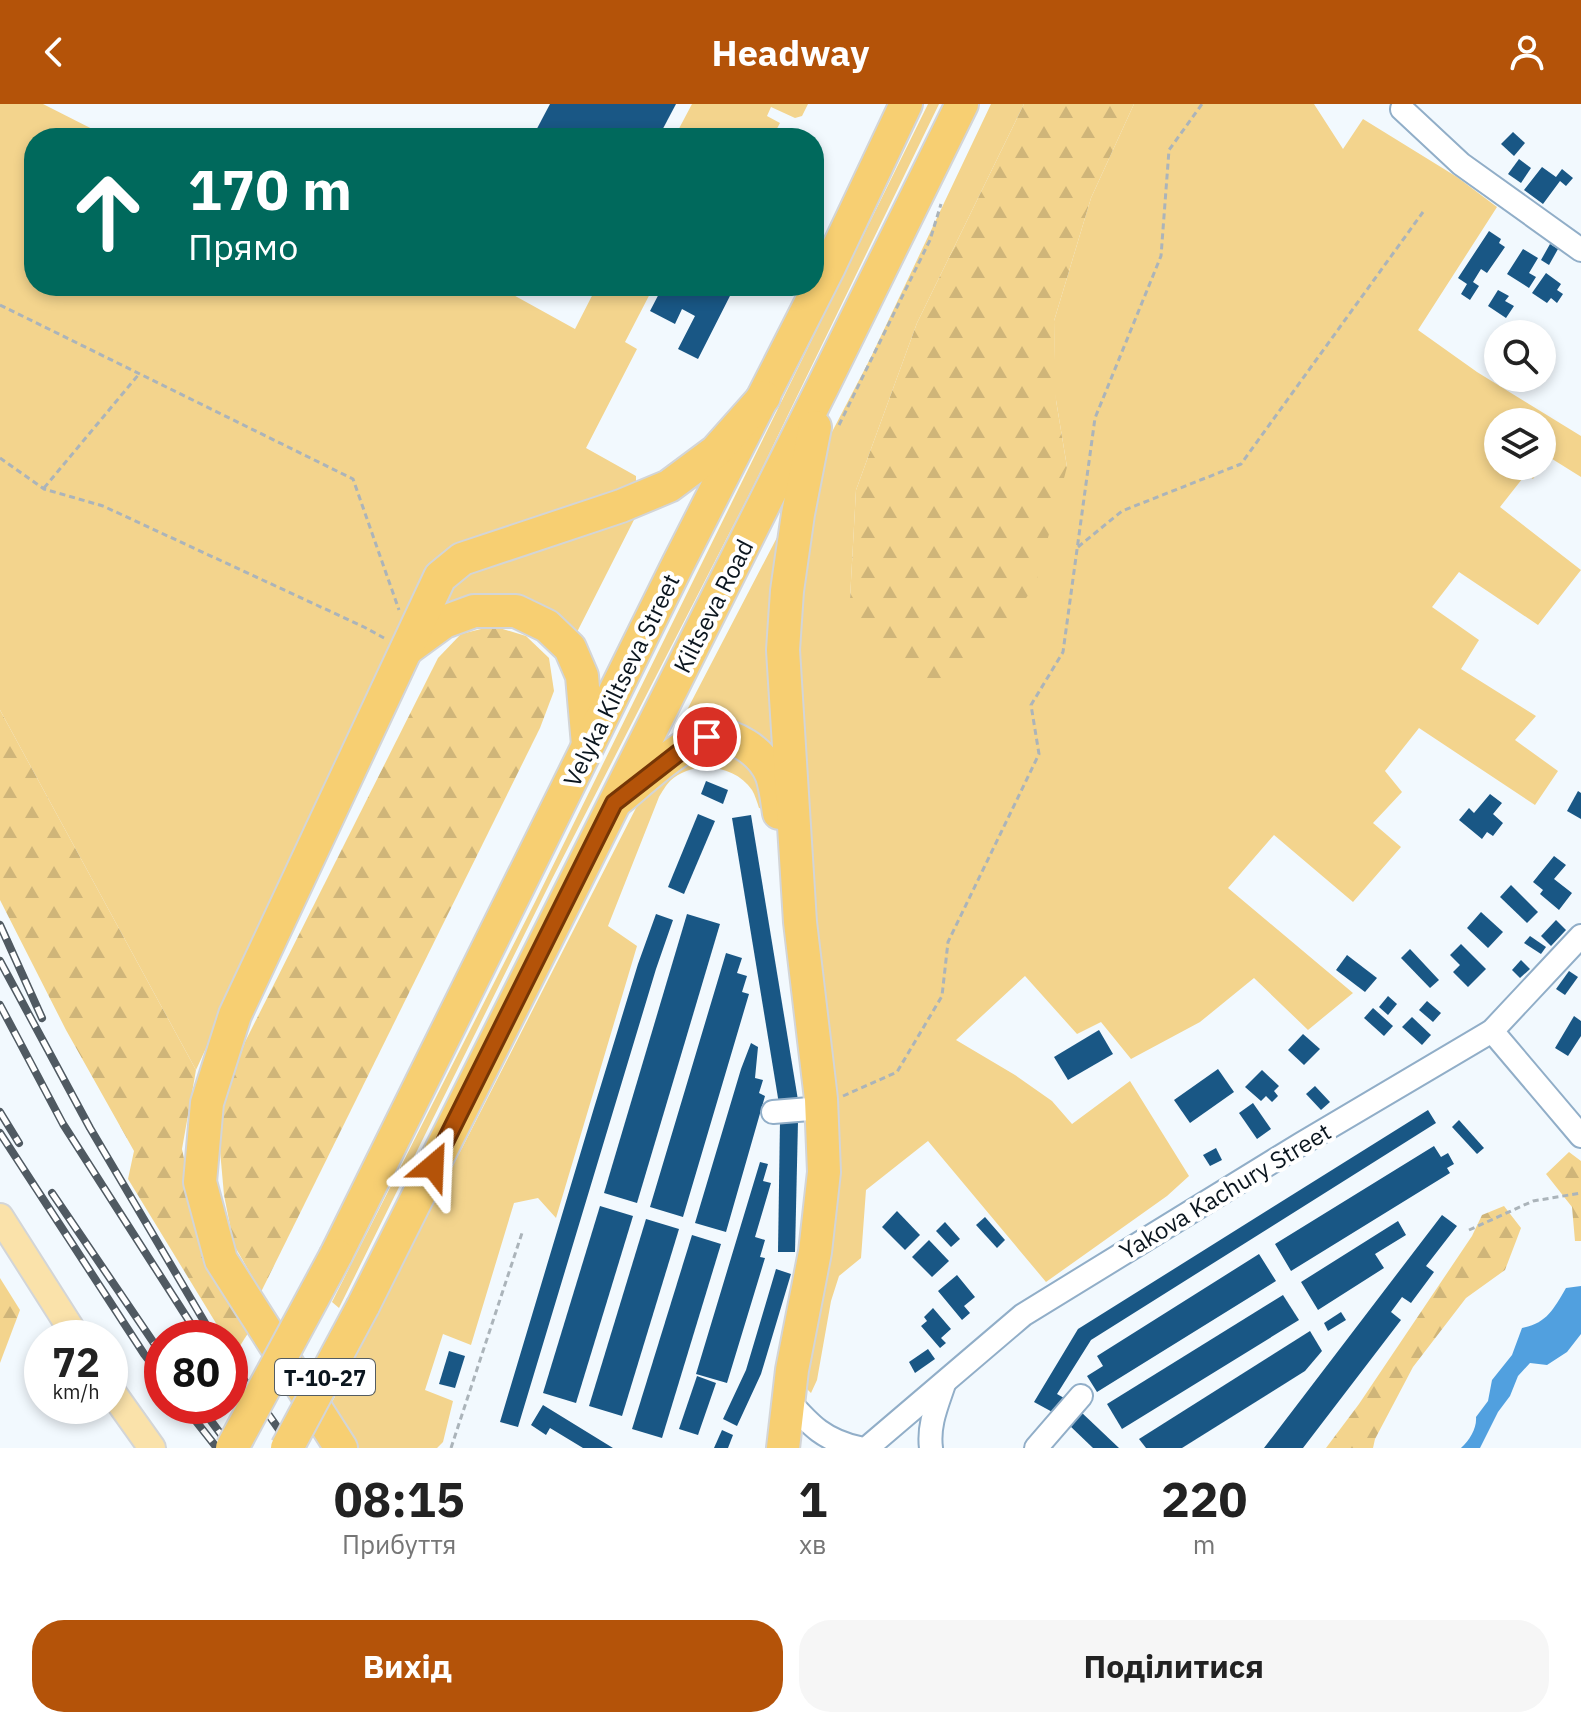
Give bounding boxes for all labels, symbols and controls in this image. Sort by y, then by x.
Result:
text: Headway [712,29,869,76]
icon: back [32,30,76,74]
icon: person [1505,30,1549,74]
text: 170 m [188,153,352,225]
icon: ahead [56,160,160,264]
text: Прямо [188,223,298,270]
map controls [1484,320,1556,480]
button: search [1484,320,1556,392]
button: layers [1484,408,1556,480]
street label: Kiltseva Road [666,534,760,678]
street label: Velyka Kiltseva Street [556,568,686,792]
pin [673,703,741,771]
icon: arrive [685,715,729,759]
street label: Yakova Kachury Street [1113,1115,1337,1267]
position arrow [391,1124,475,1208]
speed limit sign: 80 [144,1320,248,1424]
text: 72 [52,1336,100,1388]
road number: Т-10-27 [275,1359,375,1395]
text: km/h [52,1378,100,1405]
text: 08:15 [334,1468,465,1530]
text: 1 [798,1468,827,1530]
text: 220 [1161,1468,1247,1530]
text: Прибуття [342,1527,456,1561]
text: хв [799,1527,827,1561]
text: m [1193,1527,1215,1561]
button: Вихід [32,1620,783,1712]
button: Поділитися [799,1620,1549,1712]

